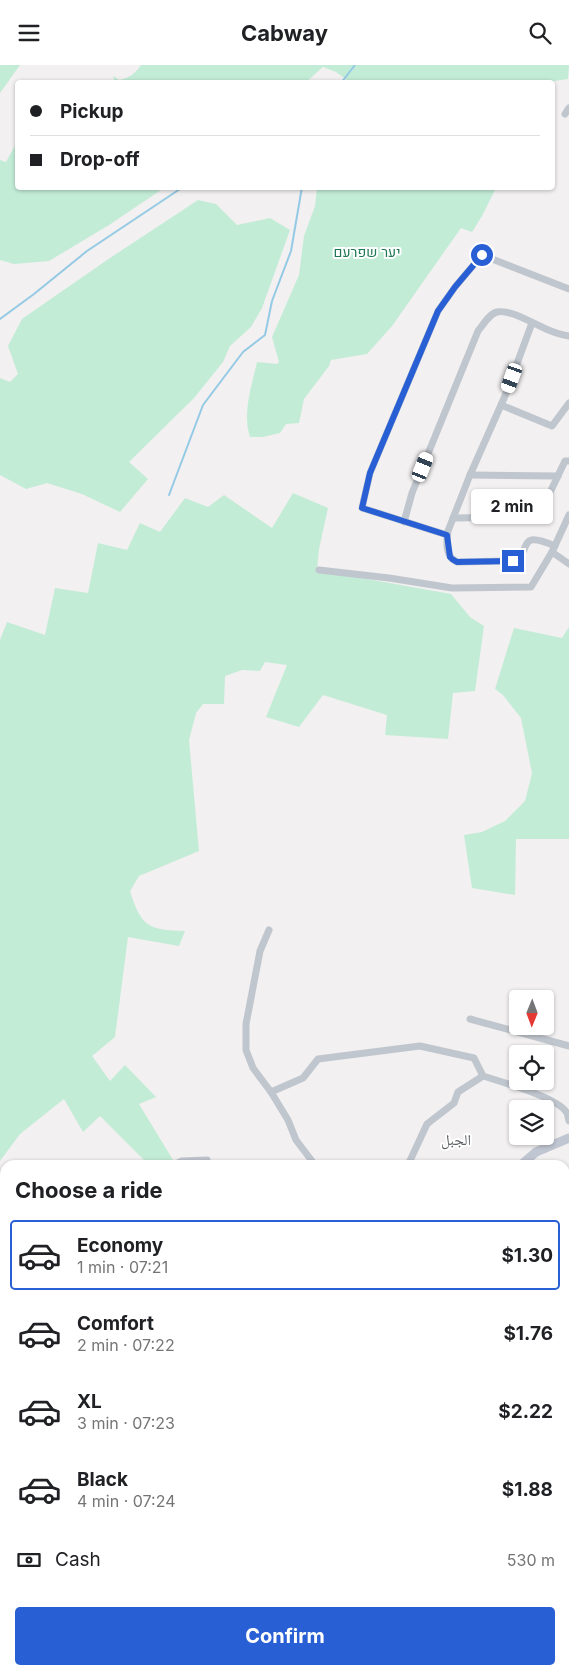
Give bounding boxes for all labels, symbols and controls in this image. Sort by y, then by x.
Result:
icon: menu [15,19,43,47]
icon: search [526,19,554,47]
text: Cabway [241,20,328,46]
text: Pickup [60,100,123,123]
text: Drop-off [60,148,140,171]
park label: יער שפרעם [334,243,400,260]
route start [471,244,493,266]
car [499,361,524,395]
car [410,450,435,484]
callout: 2 min [472,489,554,523]
text: 2 min [491,496,533,516]
route end [502,550,524,572]
north arrow [509,990,554,1035]
map controls [509,990,554,1145]
button: locate [509,1045,554,1090]
button: layers [509,1100,554,1145]
district label: الجبل [441,1130,471,1150]
text: Choose a ride [15,1177,163,1203]
icon: car [17,1233,62,1278]
text: Economy [77,1234,163,1257]
text: $1.30 [501,1244,553,1267]
text: 1 min · 07:21 [77,1257,168,1277]
icon: car [17,1311,62,1356]
text: Comfort [77,1312,154,1335]
text: $1.76 [503,1322,553,1345]
text: 2 min · 07:22 [77,1335,175,1355]
icon: car [17,1389,62,1434]
text: XL [77,1390,102,1413]
text: $2.22 [498,1400,553,1423]
text: 3 min · 07:23 [77,1413,175,1433]
icon: car [17,1467,62,1512]
text: Black [77,1468,128,1491]
text: $1.88 [502,1478,553,1501]
text: 4 min · 07:24 [77,1491,176,1511]
icon: cash [15,1546,43,1574]
text: Cash [55,1548,101,1571]
text: 530 m [507,1550,555,1570]
button: Confirm [15,1607,555,1665]

